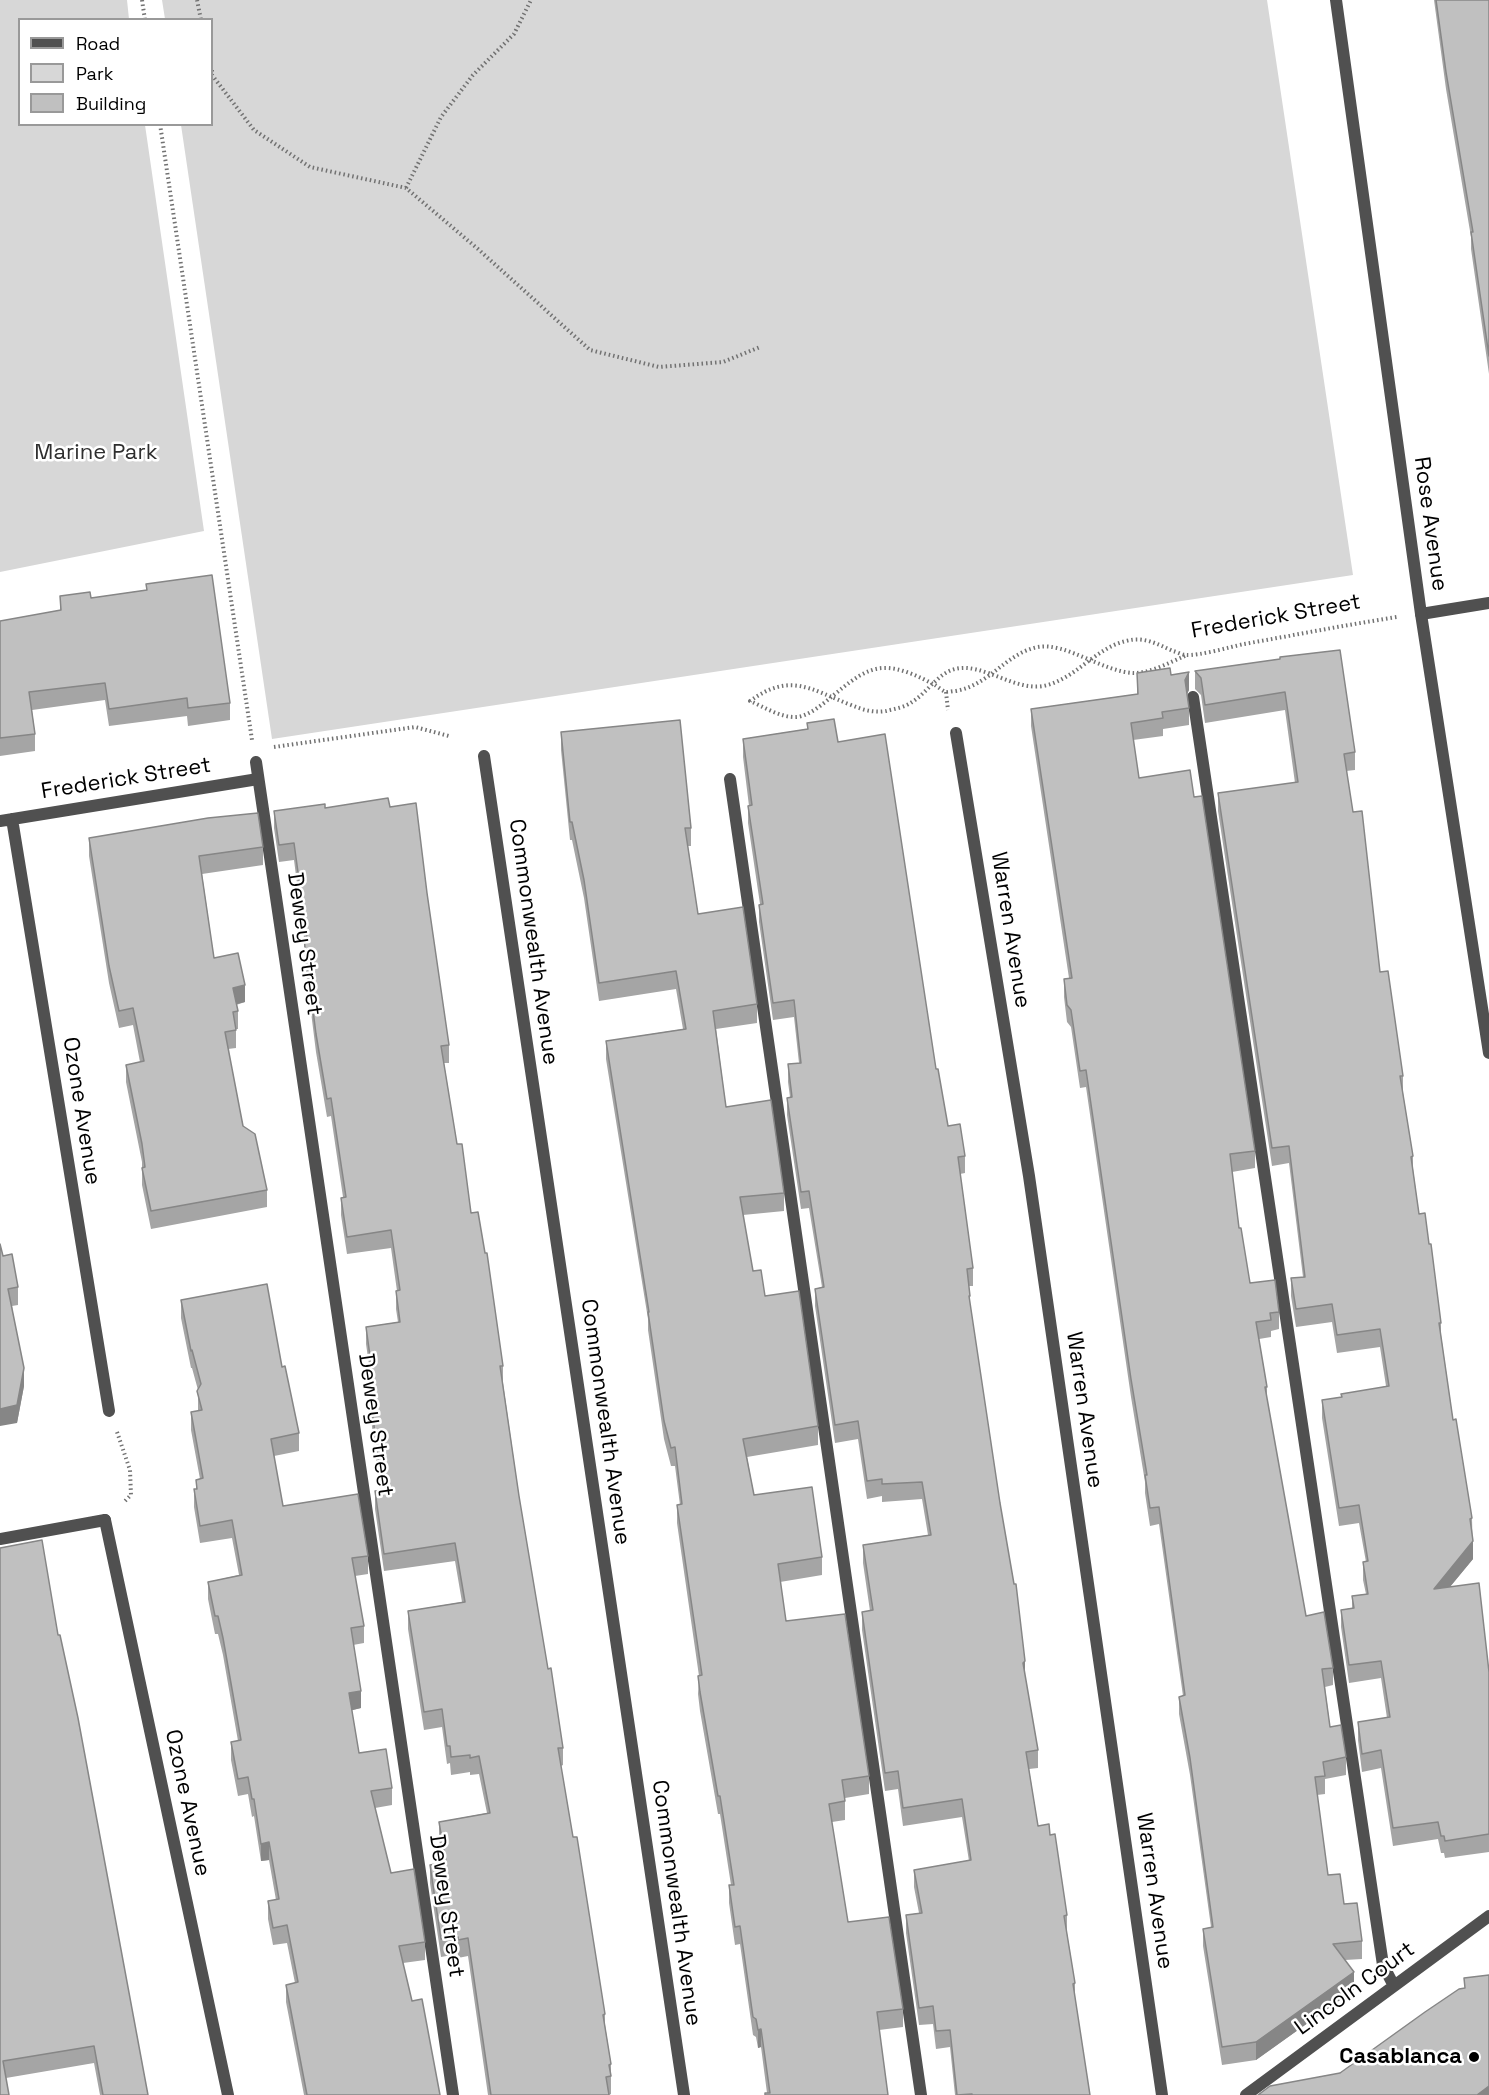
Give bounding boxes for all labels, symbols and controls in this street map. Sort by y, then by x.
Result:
legend [18,18,213,126]
text: Road [76,32,120,55]
text: Park [76,62,113,85]
text: Building [76,92,146,115]
park label: Marine Park [34,440,158,466]
street label: Rose Avenue [1408,455,1452,593]
street label: Frederick Street [1189,589,1363,645]
street label: Frederick Street [39,753,213,805]
street label: Commonwealth Avenue [503,817,563,1067]
street label: Warren Avenue [985,850,1035,1010]
street label: Dewey Street [281,871,327,1017]
street label: Ozone Avenue [56,1035,106,1187]
street label: Commonwealth Avenue [575,1297,635,1547]
street label: Warren Avenue [1060,1330,1108,1490]
street label: Dewey Street [352,1352,398,1498]
street label: Ozone Avenue [159,1727,215,1879]
street label: Commonwealth Avenue [646,1778,706,2028]
street label: Warren Avenue [1130,1811,1178,1971]
street label: Dewey Street [423,1833,469,1979]
street label: Lincoln Court [1290,1937,1420,2041]
place label: Casablanca [1339,2044,1462,2070]
marker: Casablanca [1467,2050,1481,2064]

